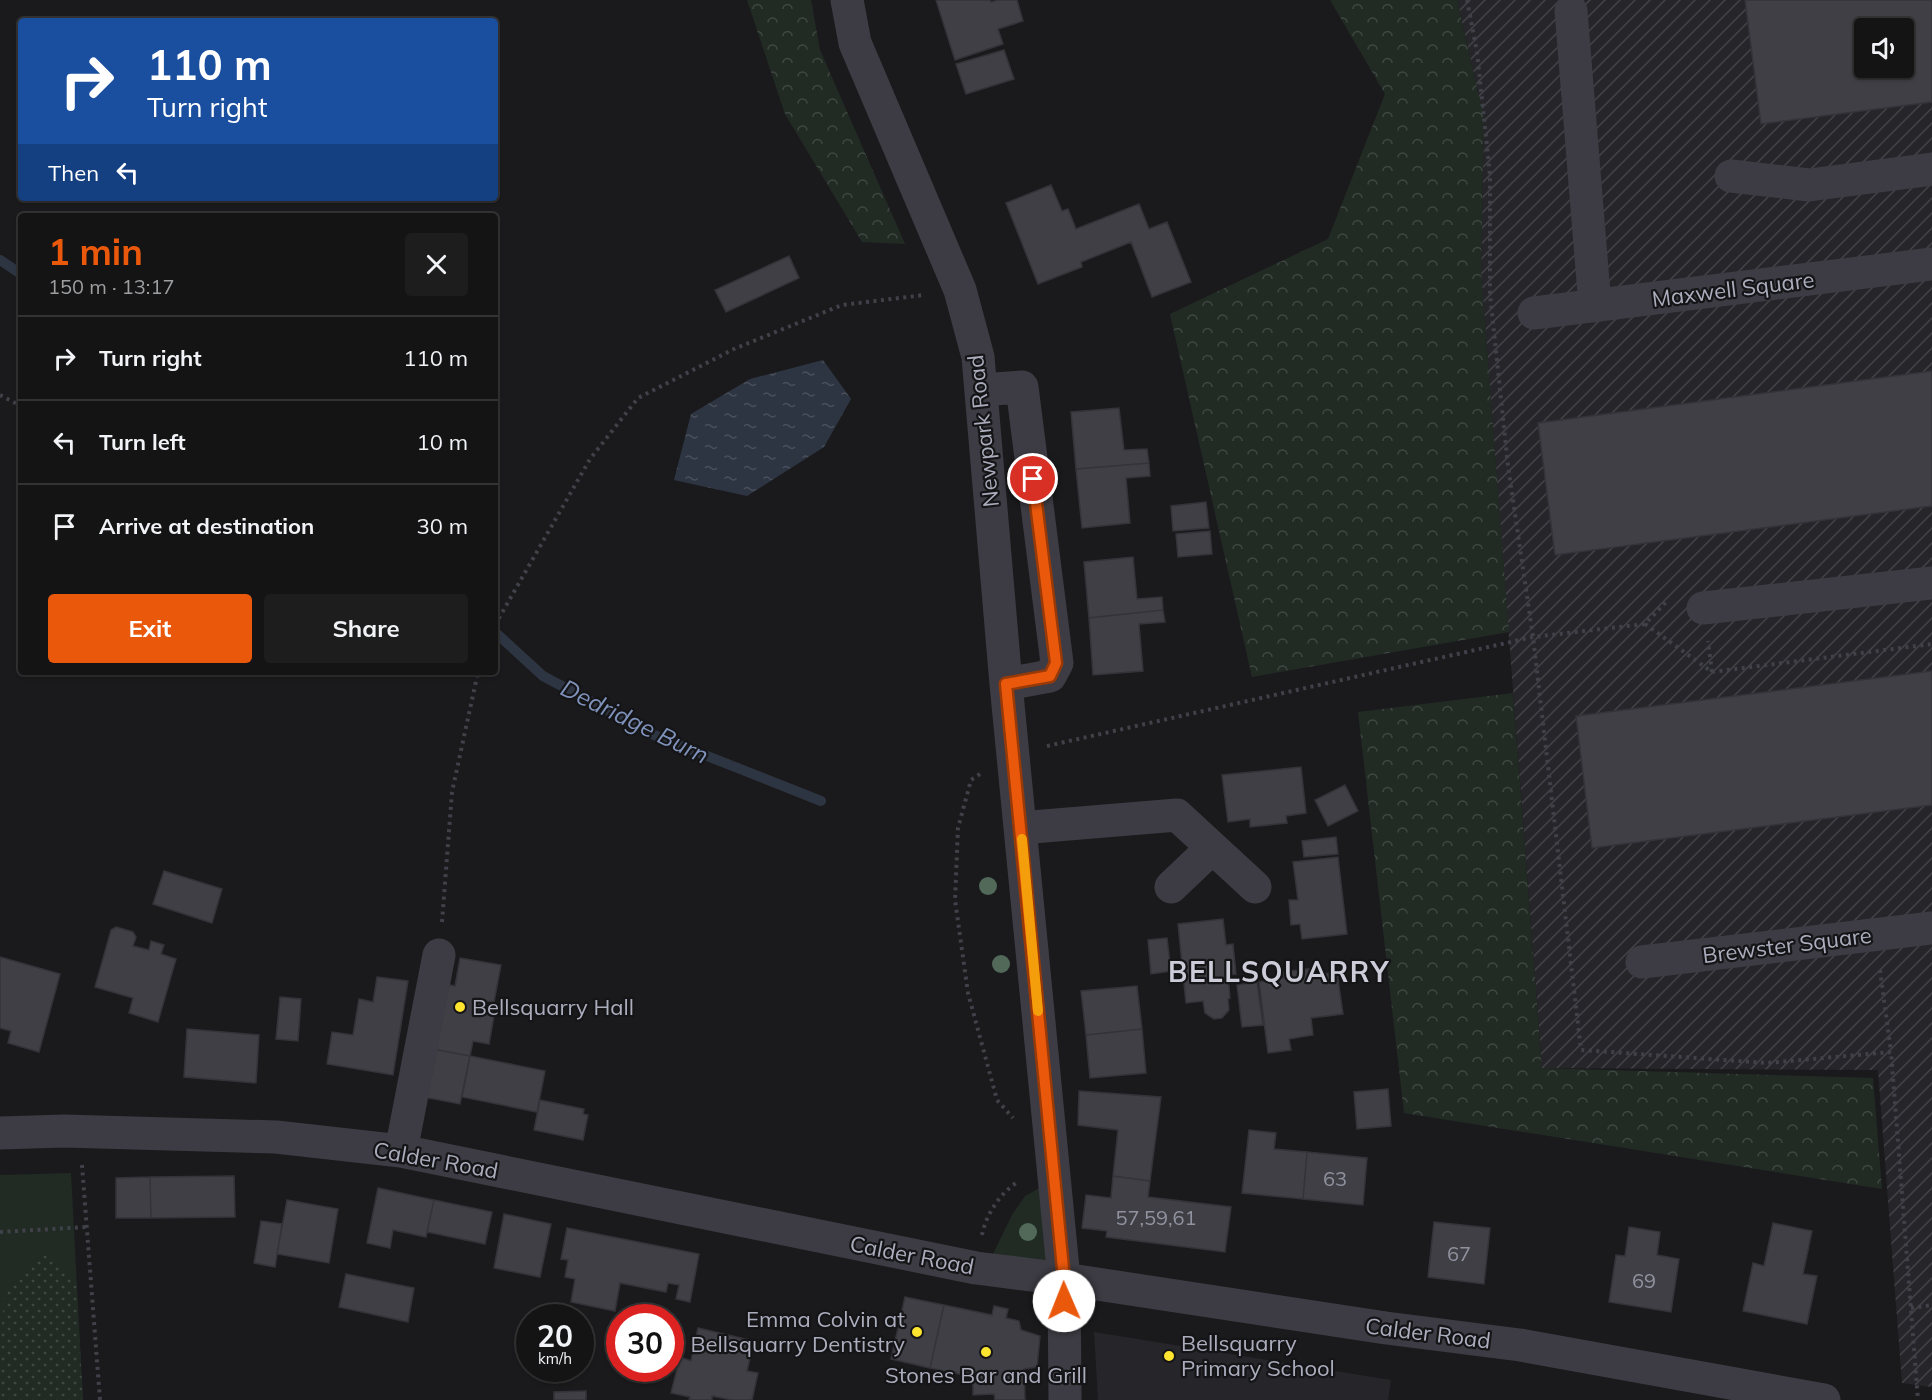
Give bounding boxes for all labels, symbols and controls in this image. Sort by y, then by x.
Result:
map controls [1854,18,1914,78]
button: sound [1854,18,1914,78]
text: 110 m [147,38,272,91]
icon: right [48,42,126,120]
text: Turn right [147,90,267,124]
icon: left [111,156,144,189]
text: Then [48,159,99,187]
text: 1 min [48,229,143,274]
button: close [405,233,468,296]
street label: Maxwell Square [1650,265,1816,313]
text: 150 m · 13:17 [48,274,174,299]
icon: right [48,342,81,375]
text: Turn right [99,344,202,372]
text: 110 m [403,344,468,372]
street label: Newpark Road [961,354,1005,508]
icon: left [48,426,81,459]
text: Turn left [99,428,186,456]
text: 10 m [417,428,468,456]
pin [1007,453,1058,504]
icon: arrive [1016,462,1049,495]
icon: arrive [48,510,81,543]
text: Arrive at destination [99,512,314,540]
text: 30 m [417,512,468,540]
button: Exit [48,594,252,663]
button: Share [264,594,468,663]
water label: Dedridge Burn [556,672,714,770]
street label: Brewster Square [1701,921,1873,969]
district label: BELLSQUARRY [1168,954,1390,989]
place label: Bellsquarry Hall [472,993,634,1021]
marker: Bellsquarry Hall [453,1000,467,1014]
street label: Calder Road [372,1135,500,1185]
house number: 63 [1323,1166,1347,1191]
house number: 57,59,61 [1115,1205,1197,1230]
street label: Calder Road [848,1229,976,1281]
house number: 67 [1447,1241,1471,1266]
house number: 69 [1632,1268,1656,1293]
position arrow [1032,1269,1096,1333]
speed limit sign: 30 [606,1304,684,1382]
place label: Emma Colvin at Bellsquarry Dentistry [690,1305,905,1358]
street label: Calder Road [1364,1311,1492,1355]
text: 20 [537,1317,573,1355]
marker: Emma Colvin at Bellsquarry Dentistry [910,1325,924,1339]
place label: Bellsquarry Primary School [1181,1329,1335,1382]
marker: Stones Bar and Grill [979,1345,993,1359]
text: km/h [538,1349,572,1368]
marker: Bellsquarry Primary School [1162,1349,1176,1363]
place label: Stones Bar and Grill [885,1361,1087,1389]

